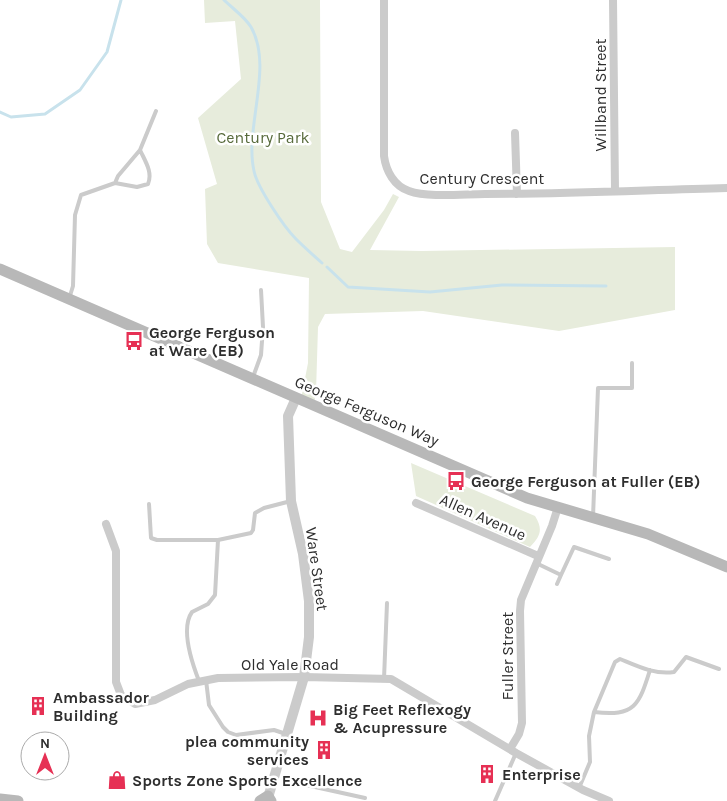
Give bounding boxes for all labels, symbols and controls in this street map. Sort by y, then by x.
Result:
street label: Willband Street [591,38,610,152]
park label: Century Park [217,128,309,147]
street label: Century Crescent [420,169,544,188]
place label: George Ferguson at Ware (EB) [149,323,275,360]
bus stop icon: George Ferguson at Ware (EB) [123,330,145,352]
street label: George Ferguson Way [292,372,443,450]
bus stop icon: George Ferguson at Fuller (EB) [445,470,467,492]
place label: George Ferguson at Fuller (EB) [471,472,700,491]
street label: Allen Avenue [437,490,529,544]
street label: Ware Street [302,526,332,612]
street label: Fuller Street [498,612,517,700]
street label: Old Yale Road [241,655,339,674]
place label: Ambassador Building [53,688,149,725]
building icon: Ambassador Building [27,695,49,717]
place label: Big Feet Reflexogy & Acupressure [333,700,471,737]
hospital icon: Big Feet Reflexogy & Acupressure [307,707,329,729]
north arrow [20,731,70,781]
place label: plea community services [185,732,309,769]
text: N [40,735,50,752]
building icon: plea community services [313,739,335,761]
building icon: Enterprise [476,763,498,785]
place label: Enterprise [502,765,581,784]
shop icon: Sports Zone Sports Excellence [106,769,128,791]
place label: Sports Zone Sports Excellence [132,771,362,790]

